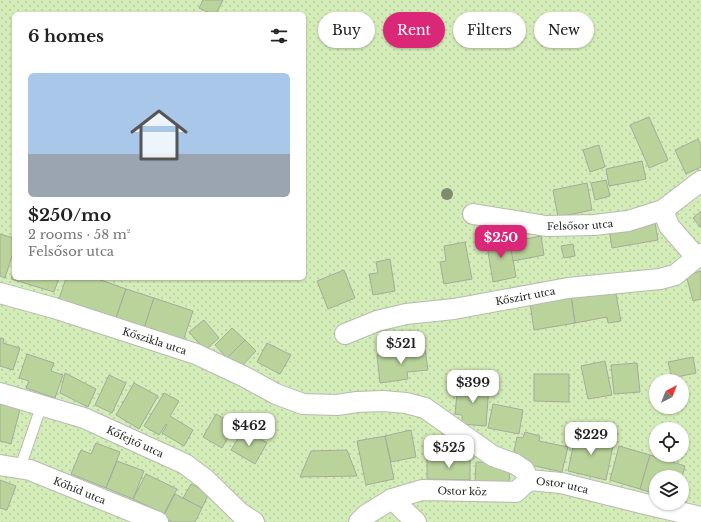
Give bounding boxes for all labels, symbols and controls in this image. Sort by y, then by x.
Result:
chip: Buy [318,12,375,48]
chip: Rent [383,12,445,48]
chip: Filters [453,12,526,48]
chip: New [534,12,594,48]
icon: filters [268,25,290,47]
text: 6 homes [28,26,104,47]
icon: home [123,99,195,171]
text: $250/mo [28,205,111,226]
street label: Felsősor utca [547,217,614,233]
pin: $250 [477,225,525,259]
text: 2 rooms · 58 m² [28,226,130,243]
text: $250 [484,229,518,246]
text: Felsősor utca [28,243,114,260]
street label: Kőszirt utca [494,284,557,308]
street label: Kőszikla utca [121,325,189,358]
pin: $521 [377,331,425,365]
text: $521 [386,335,416,352]
pin: $399 [449,370,497,404]
text: $399 [456,374,490,391]
north arrow [649,374,689,414]
map controls [649,374,689,510]
pin: $462 [225,413,273,447]
text: $462 [232,417,266,434]
pin: $229 [567,422,615,456]
button: locate [649,422,689,462]
street label: Kőfejtő utca [104,423,166,461]
text: $229 [574,426,608,443]
pin: $525 [425,435,473,469]
text: $525 [433,439,465,456]
button: layers [649,470,689,510]
street label: Kőhíd utca [51,474,108,507]
street label: Ostor utca [536,475,590,497]
street label: Ostor köz [437,484,488,498]

